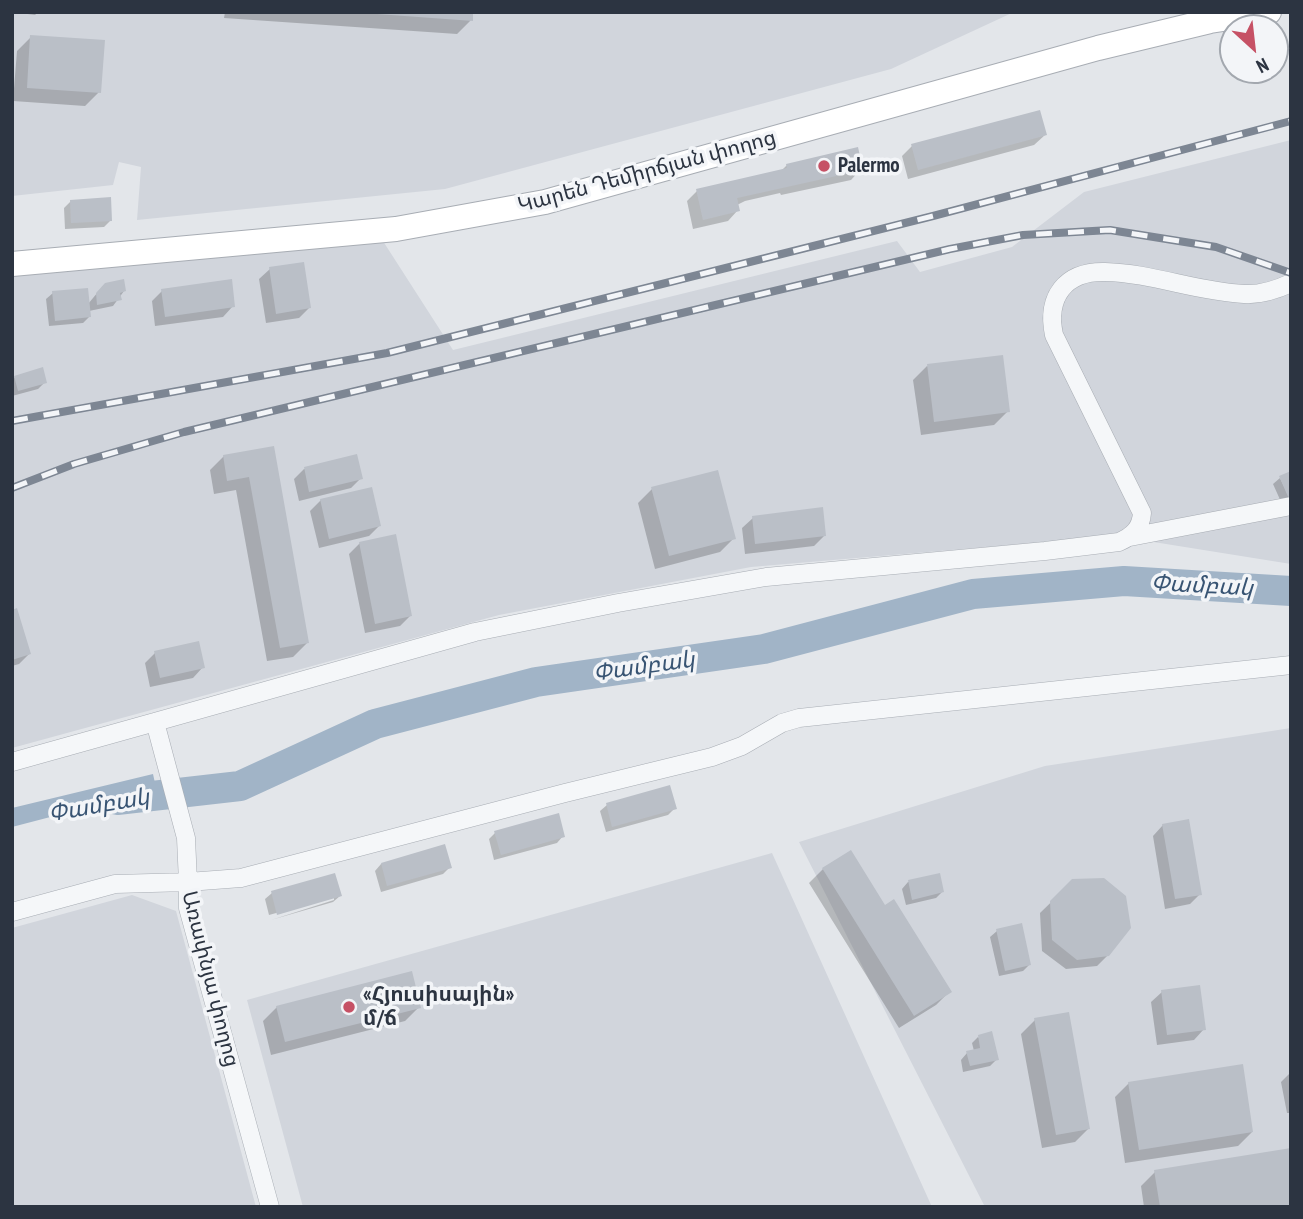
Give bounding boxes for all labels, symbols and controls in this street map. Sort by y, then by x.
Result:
north arrow [1219,14,1289,84]
text: N [1253,53,1273,79]
street label: Կարեն Դեմիրճյան փողոց [515,125,779,219]
place label: Palermo [838,153,900,179]
marker: Palermo [816,158,832,174]
water label: Փամբակ [1150,570,1254,602]
water label: Փամբակ [592,646,696,688]
water label: Փամբակ [46,784,152,828]
street label: Առափնյա փողոց [176,888,244,1070]
place label: «Հյուսիսային» մ/ճ [363,982,514,1032]
marker: «Հյուսիսային» մ/ճ [341,999,357,1015]

